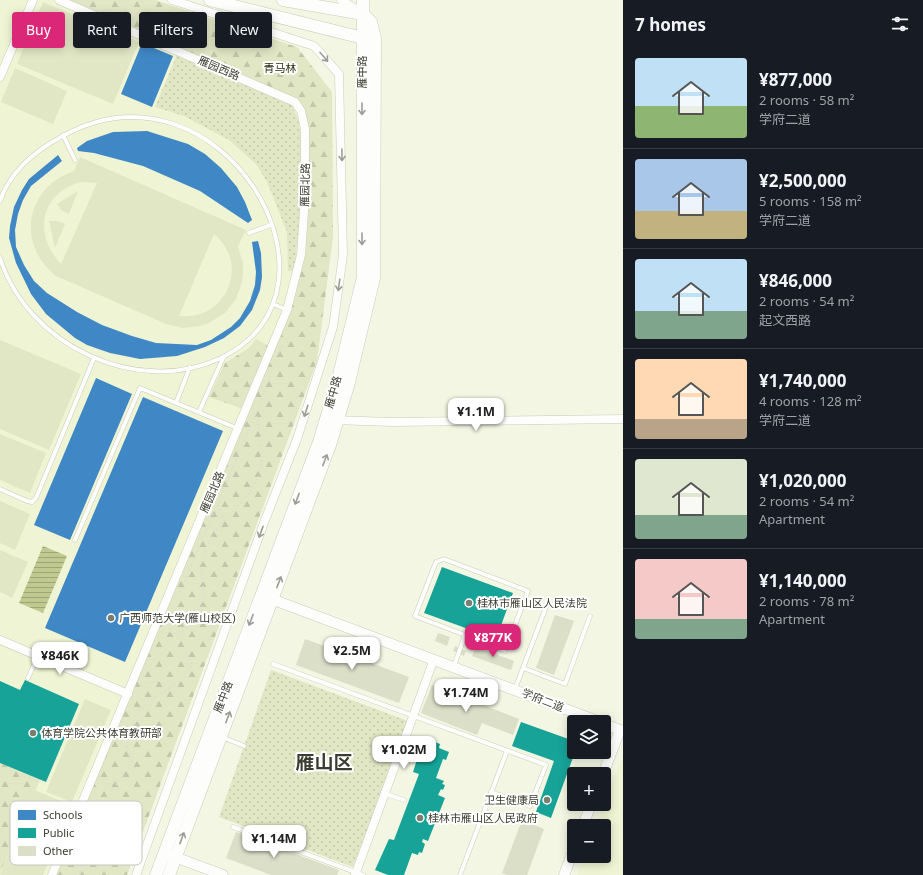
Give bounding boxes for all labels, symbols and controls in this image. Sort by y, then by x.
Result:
chip: Buy [12,12,65,48]
chip: Rent [73,12,131,48]
chip: Filters [139,12,207,48]
chip: New [215,12,272,48]
text: 7 homes [635,13,706,36]
icon: filters [889,13,911,35]
street label: 雁园西路 [196,52,242,83]
one-way arrow [320,52,329,63]
street label: 雁中路 [354,56,369,89]
park label: 青马林 [264,60,297,75]
text: ¥877,000 [759,68,832,91]
icon: home [667,74,715,122]
text: 2 rooms · 58 m² [759,91,854,109]
one-way arrow [358,102,366,115]
text: 学府二道 [759,110,811,128]
one-way arrow [338,148,346,161]
street label: 雁园北路 [297,163,312,207]
text: ¥2,500,000 [759,169,846,192]
icon: home [667,175,715,223]
text: 5 rooms · 158 m² [759,192,862,210]
text: 学府二道 [759,211,811,229]
one-way arrow [359,232,366,245]
text: ¥846,000 [759,269,832,292]
icon: home [667,275,715,323]
one-way arrow [335,278,343,291]
text: 2 rooms · 54 m² [759,292,854,310]
text: 起文西路 [759,311,811,329]
text: ¥1,740,000 [759,369,846,392]
street label: 雁中路 [321,374,344,410]
icon: home [667,375,715,423]
text: 4 rooms · 128 m² [759,392,862,410]
pin: ¥1.1M [448,398,504,432]
text: ¥1.1M [457,402,495,420]
one-way arrow [302,404,310,416]
text: 学府二道 [759,411,811,429]
one-way arrow [321,455,329,467]
street label: 雁园北路 [196,469,227,515]
text: ¥1,020,000 [759,469,846,492]
icon: home [667,475,715,523]
one-way arrow [293,492,301,504]
text: 2 rooms · 54 m² [759,492,854,510]
text: Apartment [759,510,825,528]
one-way arrow [257,526,264,539]
text: ¥1,140,000 [759,569,846,592]
icon: home [667,575,715,623]
one-way arrow [276,576,284,588]
text: 2 rooms · 78 m² [759,592,854,610]
place label: 桂林市雁山区人民法院 [477,595,587,610]
marker: 桂林市雁山区人民法院 [464,598,474,608]
place label: 广西师范大学(雁山校区) [119,610,236,625]
text: Apartment [759,610,825,628]
marker: 广西师范大学(雁山校区) [106,613,116,623]
one-way arrow [247,614,255,626]
pin: ¥877K [465,624,521,658]
text: ¥877K [474,628,512,646]
pin: ¥2.5M [324,637,380,671]
text: ¥2.5M [333,641,371,659]
pin: ¥846K [32,642,88,676]
text: ¥846K [41,646,79,664]
street label: 雁中路 [210,679,235,715]
pin: ¥1.74M [433,679,499,713]
text: ¥1.74M [443,683,489,701]
street label: 学府二道 [520,685,566,714]
one-way arrow [224,711,232,723]
map controls [567,715,611,863]
button: layers [567,715,611,759]
place label: 体育学院公共体育教研部 [41,725,162,740]
marker: 体育学院公共体育教研部 [28,728,38,738]
pin: ¥1.02M [371,736,437,770]
text: ¥1.02M [381,740,427,758]
district label: 雁山区 [295,749,353,775]
button: + [567,767,611,811]
place label: 卫生健康局 [484,792,539,807]
marker: 卫生健康局 [542,795,552,805]
legend [10,801,142,865]
text: Schools [43,807,83,822]
place label: 桂林市雁山区人民政府 [428,810,538,825]
marker: 桂林市雁山区人民政府 [415,813,425,823]
button: − [567,819,611,863]
text: Public [43,825,74,840]
pin: ¥1.14M [241,825,307,859]
text: ¥1.14M [251,829,297,847]
one-way arrow [179,833,187,845]
text: Other [43,843,74,858]

